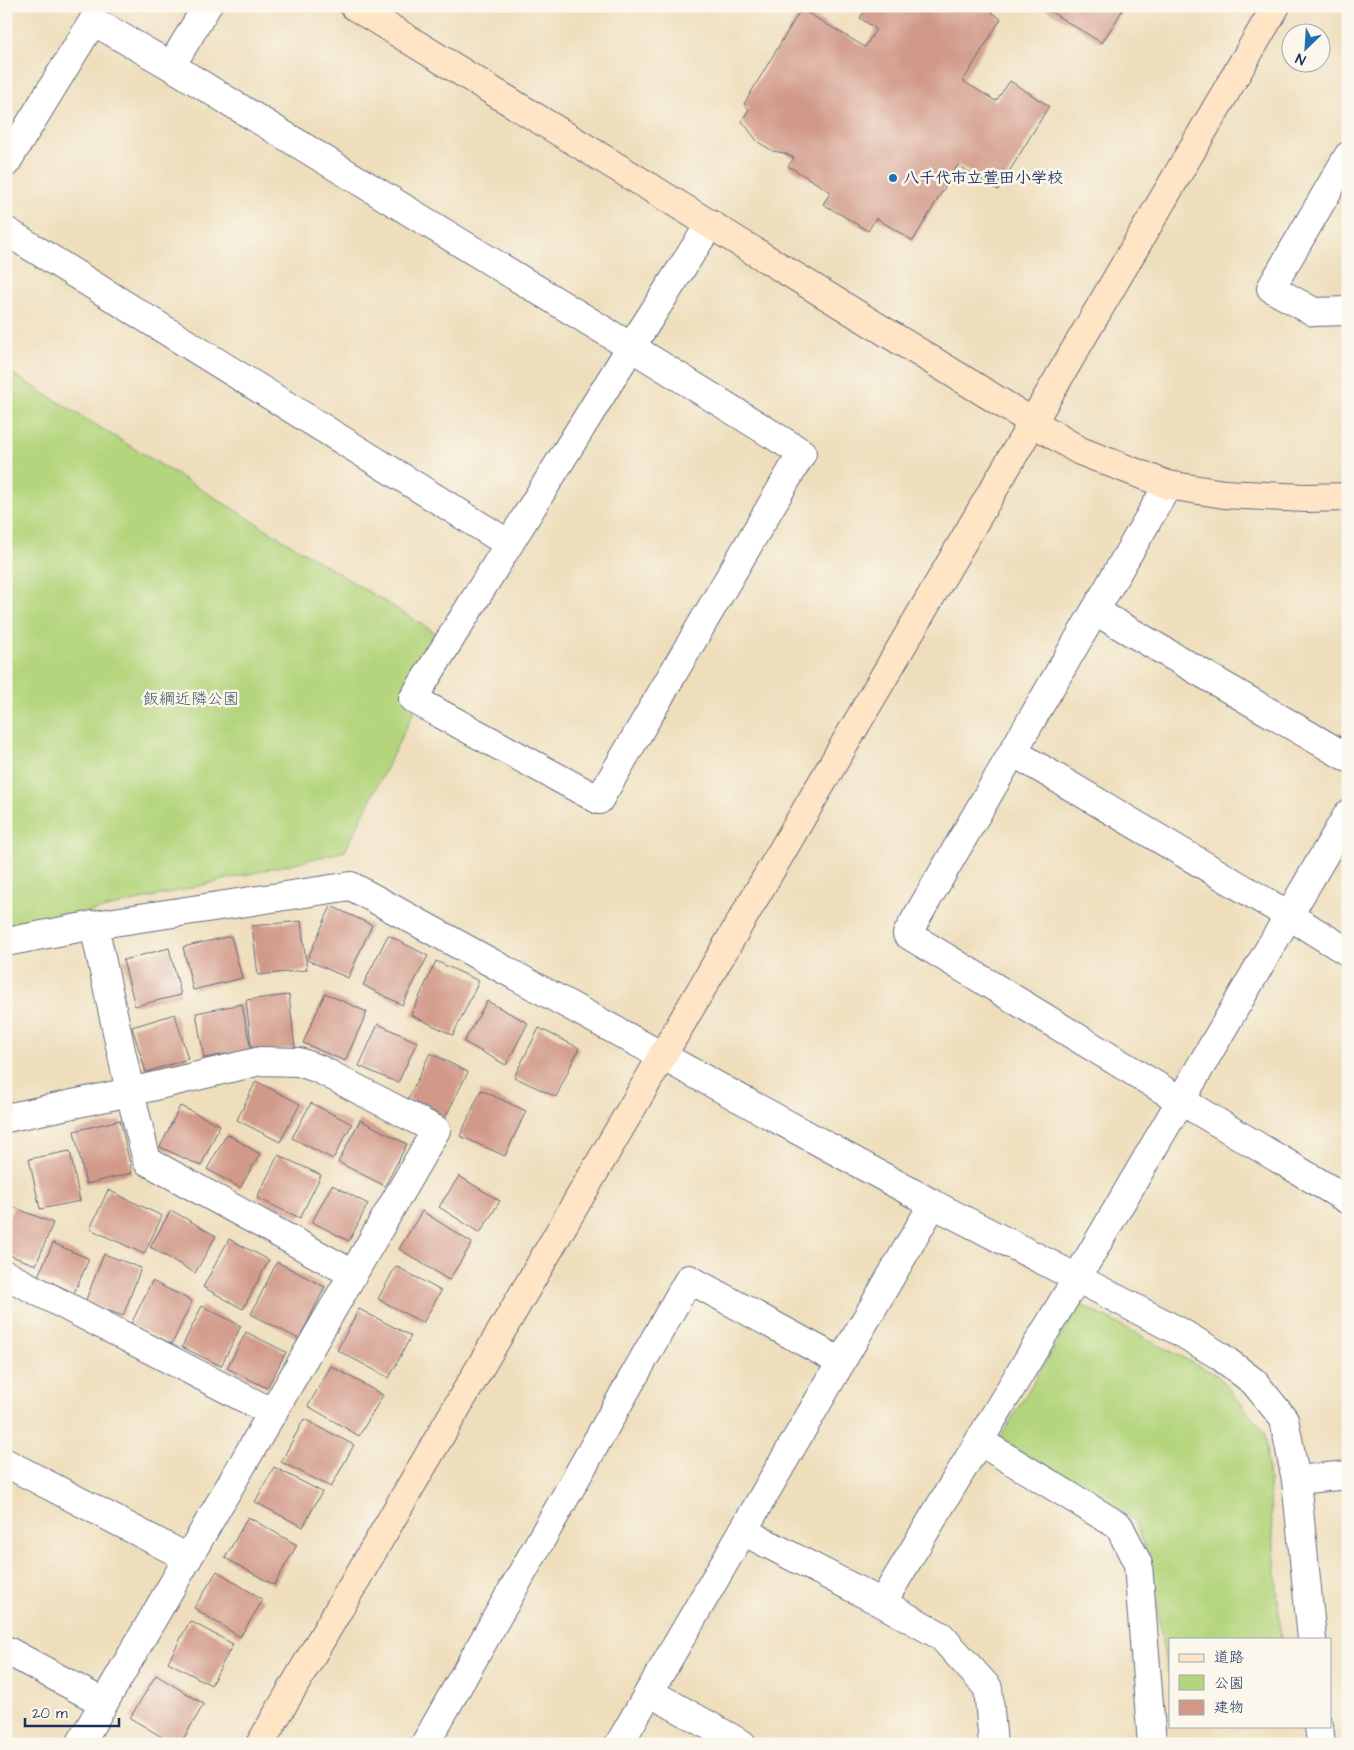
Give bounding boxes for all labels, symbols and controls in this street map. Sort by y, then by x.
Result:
north arrow [1282,22,1332,72]
text: N [1293,48,1309,70]
place label: 八千代市立萱田小学校 [903,167,1063,189]
marker: 八千代市立萱田小学校 [887,172,899,184]
park label: 飯綱近隣公園 [143,688,239,710]
legend [1169,1638,1332,1728]
text: 道路 [1214,1647,1244,1668]
text: 公園 [1214,1673,1244,1694]
scale bar [25,1695,119,1727]
text: 建物 [1214,1697,1244,1718]
text: 20 m [32,1703,68,1724]

